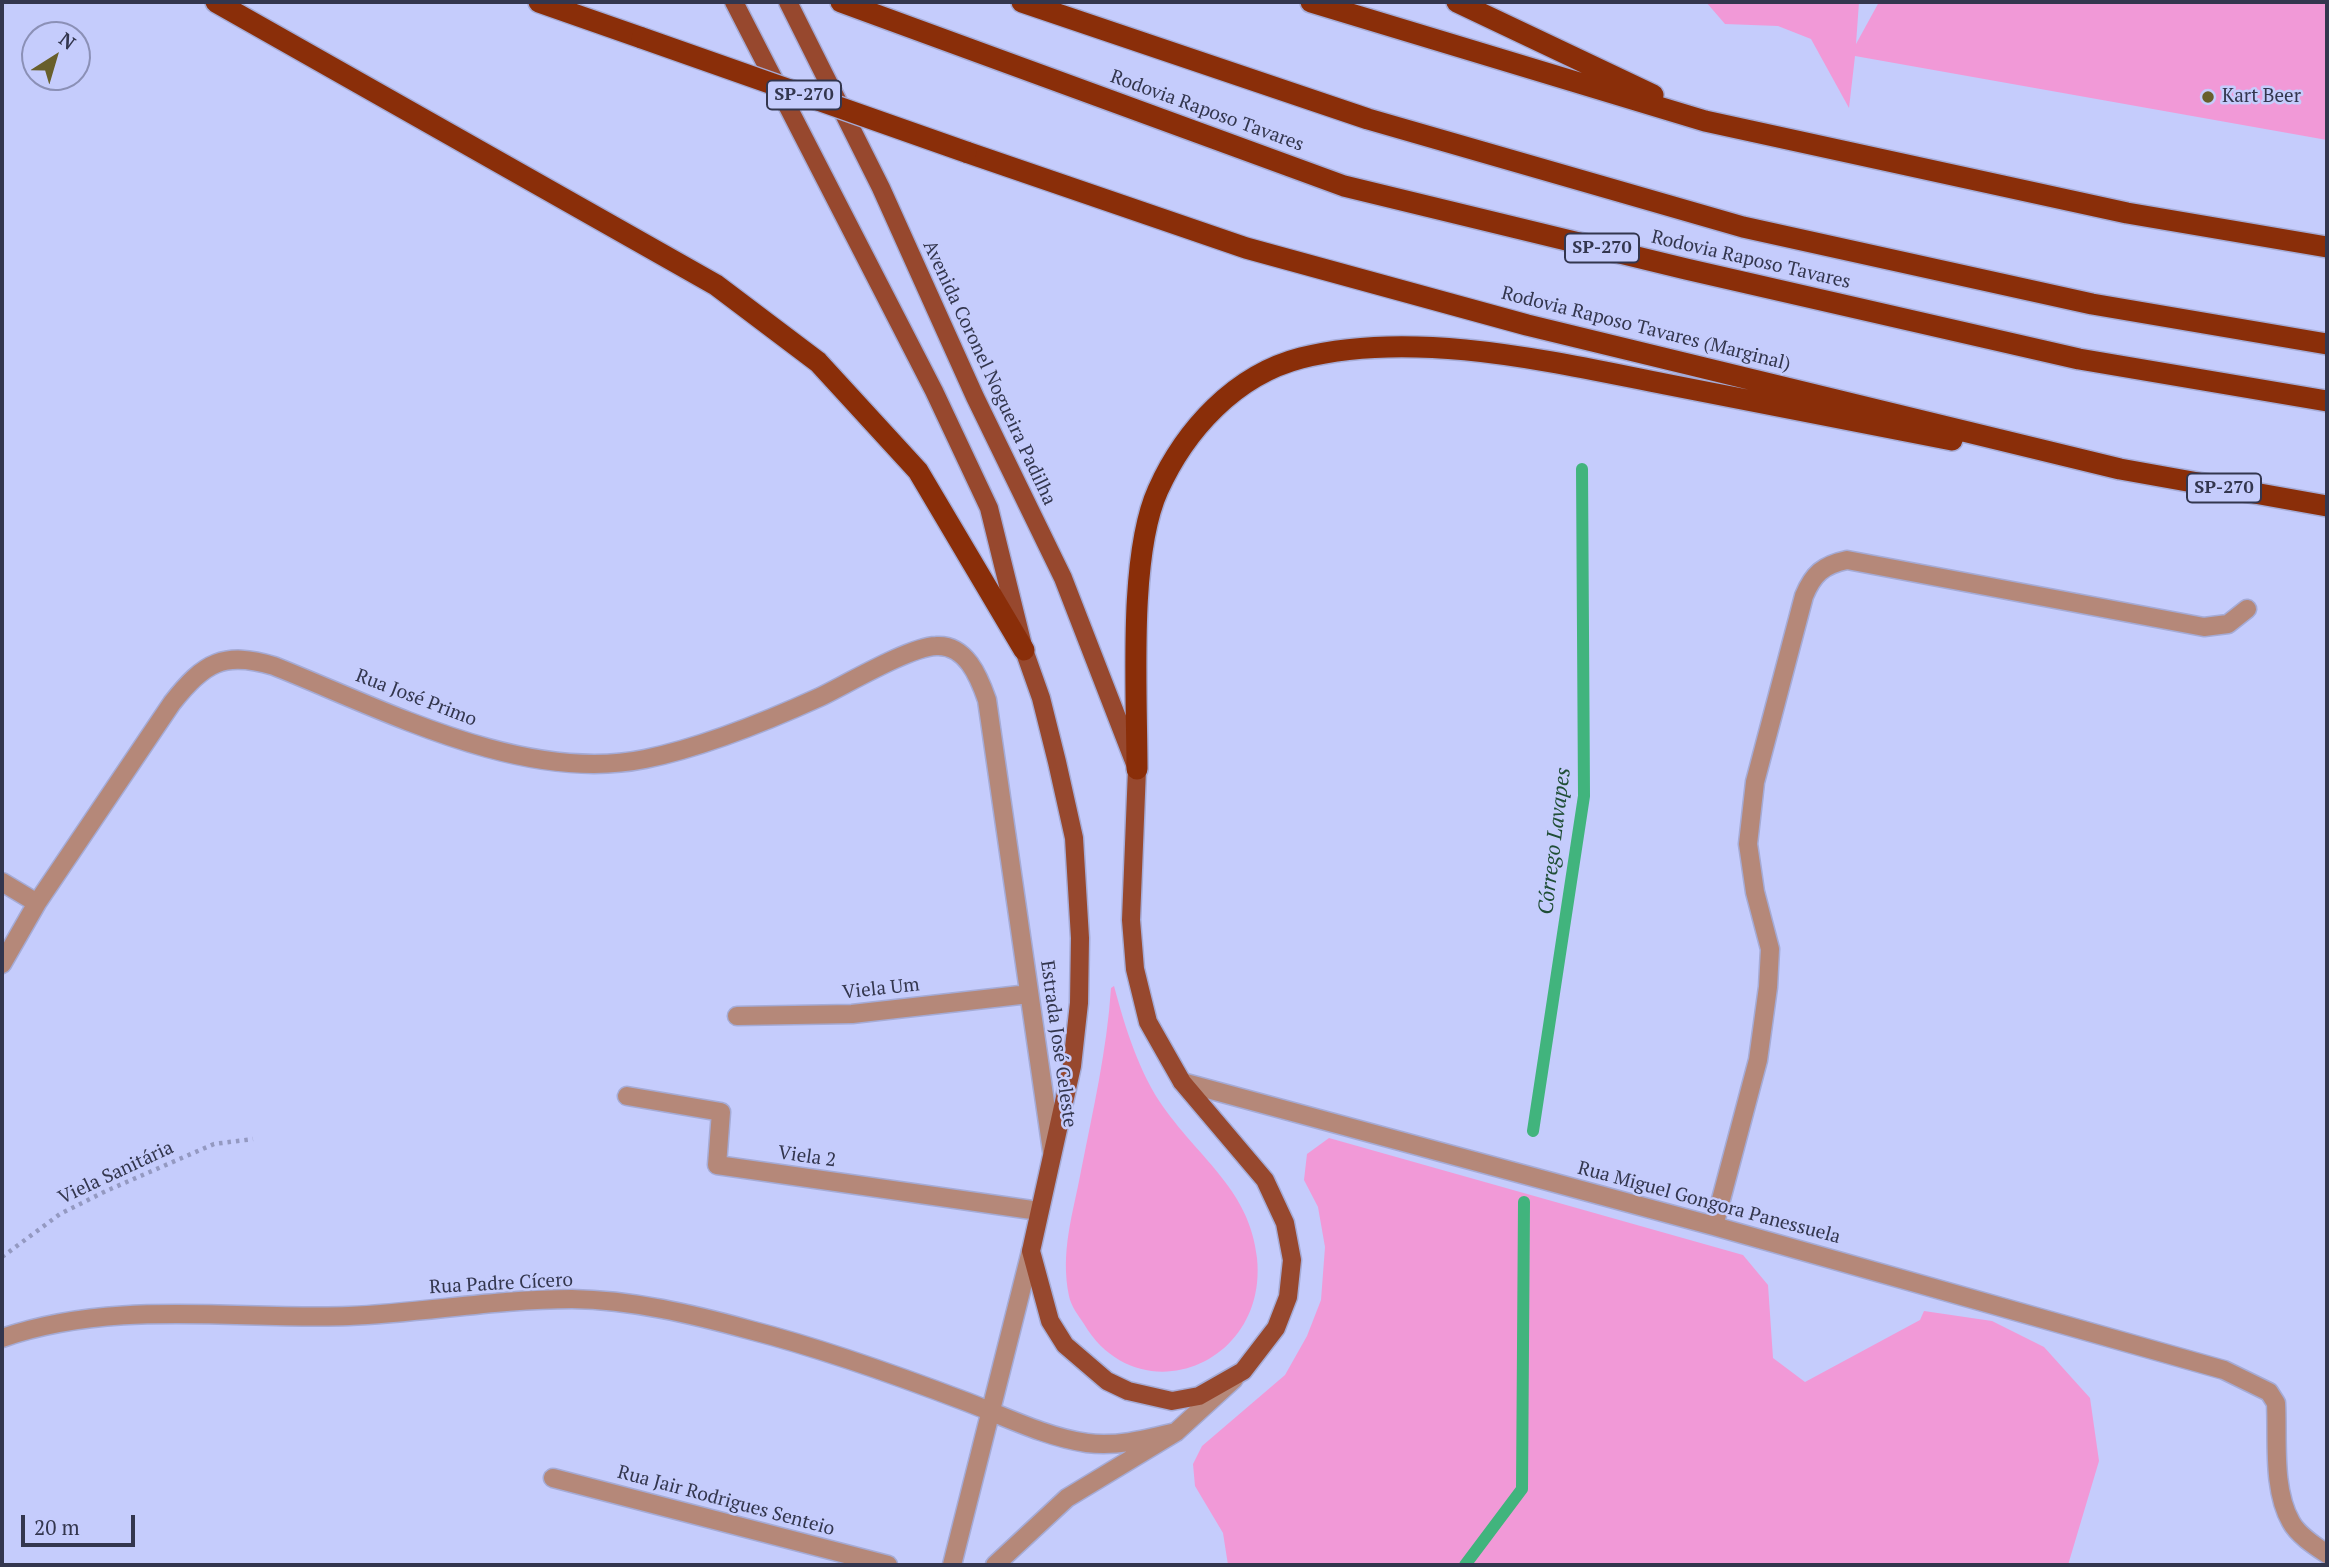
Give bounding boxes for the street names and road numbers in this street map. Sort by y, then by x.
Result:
street label: Rodovia Raposo Tavares [1107,65,1307,157]
road number: SP-270 [767,80,841,110]
street label: Rodovia Raposo Tavares [1649,226,1853,294]
road number: SP-270 [1565,234,1639,262]
street label: Avenida Coronel Nogueira Padilha [918,237,1060,509]
street label: Rodovia Raposo Tavares (Marginal) [1499,282,1793,376]
road number: SP-270 [2187,474,2261,502]
street label: Rua José Primo [352,664,480,732]
street label: Estrada José Celeste [1035,959,1081,1129]
street label: Viela Um [841,974,921,1004]
street label: Viela Sanitária [55,1136,177,1210]
street label: Viela 2 [777,1142,837,1172]
street label: Rua Miguel Gongora Panessuela [1575,1157,1843,1249]
street label: Rua Padre Cícero [429,1269,573,1299]
street label: Rua Jair Rodrigues Senteio [615,1461,837,1541]

